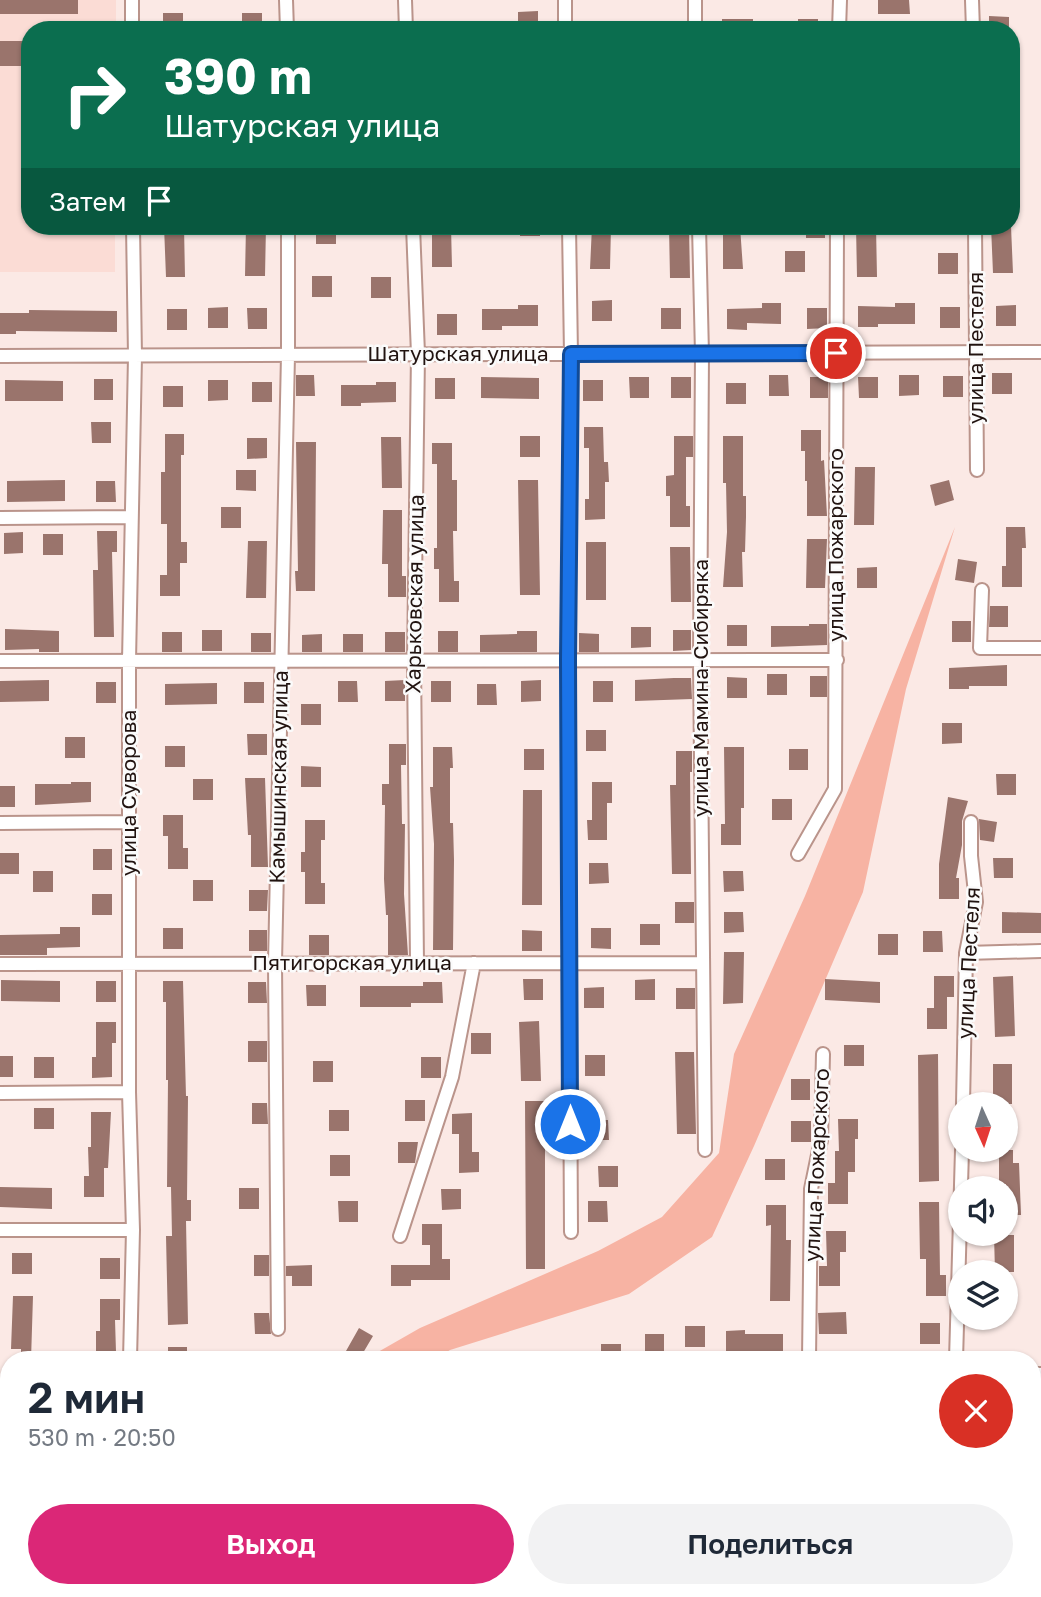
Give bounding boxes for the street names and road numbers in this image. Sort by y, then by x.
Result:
street label: улица Пестеля [962,272,988,424]
street label: Шатурская улица [367,340,549,366]
street label: улица Пожарского [822,448,848,642]
street label: Харьковская улица [399,494,429,694]
street label: улица Мамина-Сибиряка [687,559,713,817]
street label: Камышинская улица [263,670,293,884]
street label: улица Суворова [115,710,141,876]
street label: улица Пестеля [951,886,985,1040]
street label: Пятигорская улица [252,949,452,975]
street label: улица Пожарского [798,1067,834,1262]

